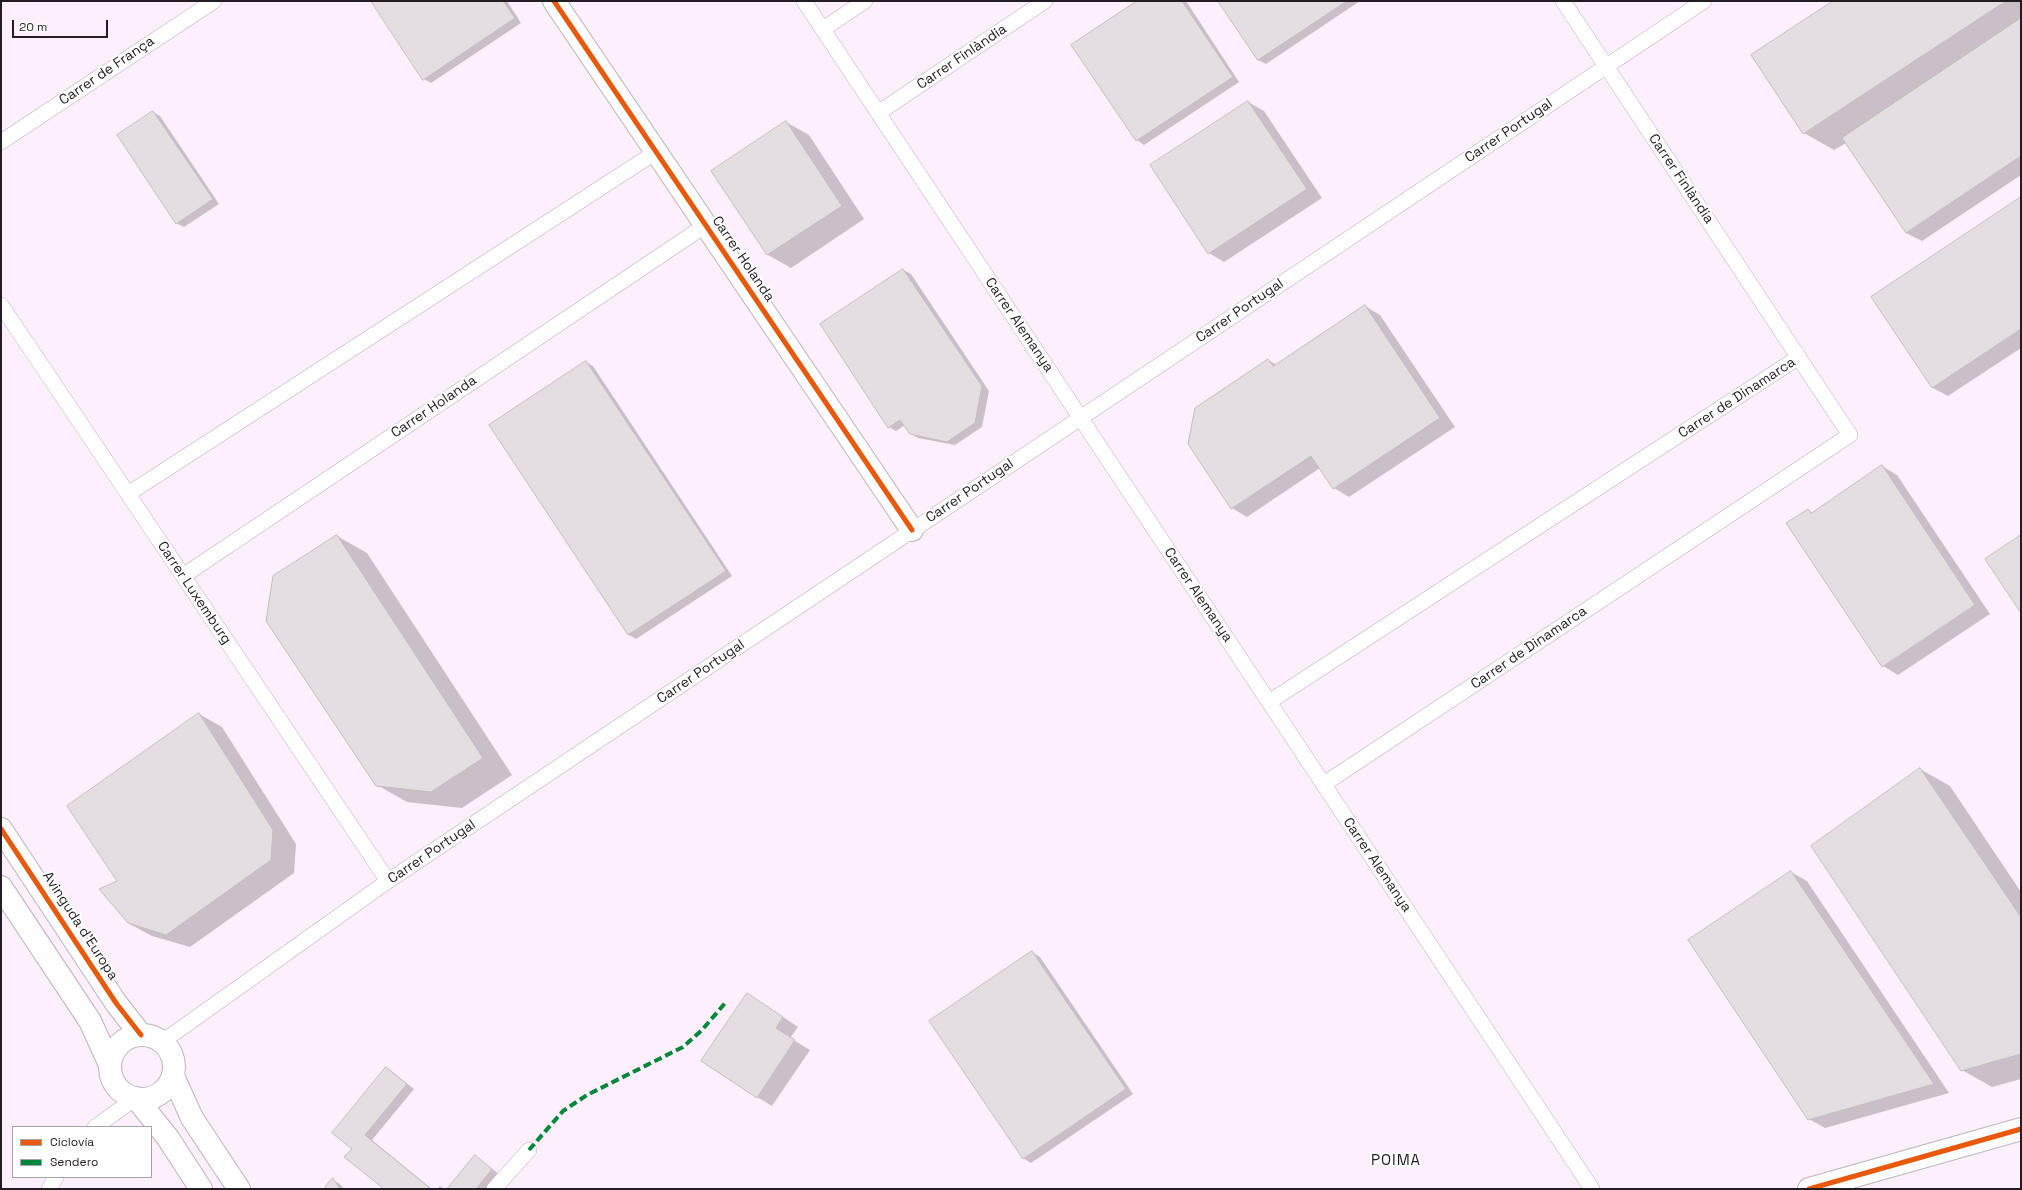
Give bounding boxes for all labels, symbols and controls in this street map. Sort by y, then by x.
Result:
scale bar [14,12,110,38]
text: 20 m [19,19,47,35]
street label: Carrer Finlàndia [914,21,1010,93]
street label: Carrer de França [56,33,158,109]
street label: Carrer Portugal [1462,95,1556,167]
street label: Carrer Finlàndia [1645,131,1717,227]
street label: Carrer Holanda [708,213,778,305]
street label: Carrer Alemanya [981,275,1057,375]
street label: Carrer Portugal [1193,275,1287,347]
street label: Carrer de Dinamarca [1675,354,1799,442]
street label: Carrer Holanda [388,372,480,442]
street label: Carrer Portugal [923,455,1017,527]
street label: Carrer Luxemburg [153,538,235,648]
street label: Carrer Alemanya [1160,545,1236,645]
street label: Carrer de Dinamarca [1468,603,1590,693]
street label: Carrer Portugal [654,636,748,708]
street label: Carrer Alemanya [1339,815,1415,915]
street label: Carrer Portugal [385,816,479,888]
street label: Avinguda d'Europa [39,869,121,983]
legend [12,1126,152,1178]
text: Ciclovía [50,1134,94,1150]
district label: POIMA [1371,1152,1421,1170]
text: Sendero [50,1154,98,1170]

